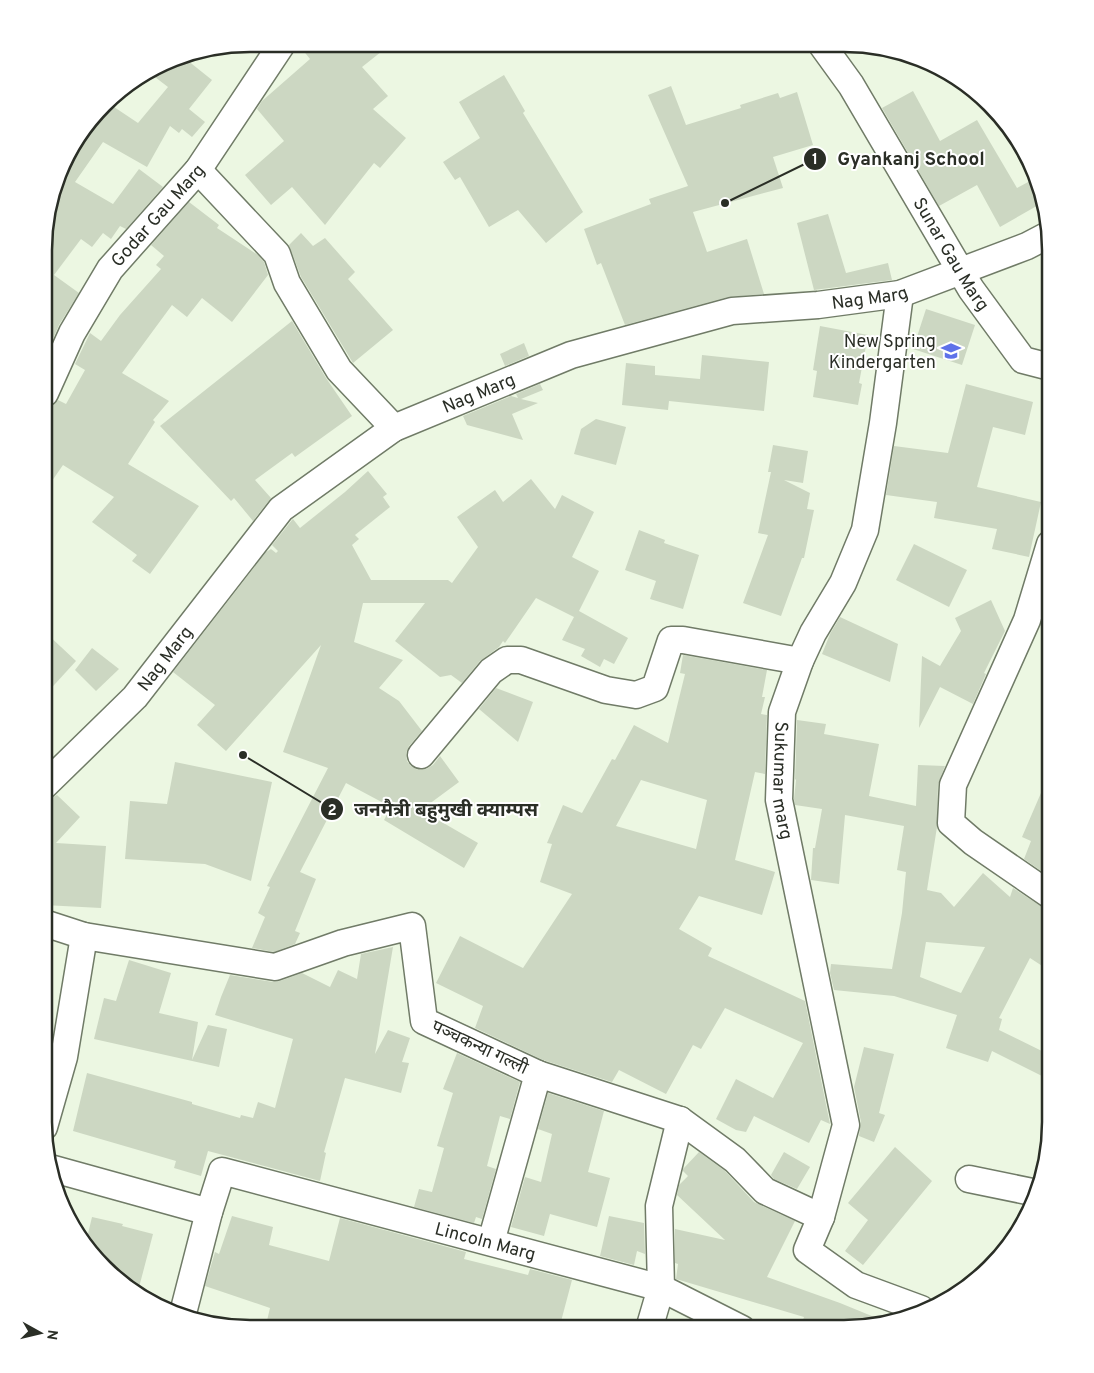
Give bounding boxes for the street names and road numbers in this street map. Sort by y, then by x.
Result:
street label: Godar Gau Marg [107,160,211,273]
street label: Sunar Gau Marg [907,194,993,316]
street label: Nag Marg [830,282,912,316]
street label: Nag Marg [439,369,519,420]
street label: Nag Marg [133,622,199,697]
street label: Sukumar marg [766,721,797,842]
street label: पञ्चकन्या गल्ली [427,1016,532,1081]
street label: Lincoln Marg [432,1218,538,1267]

